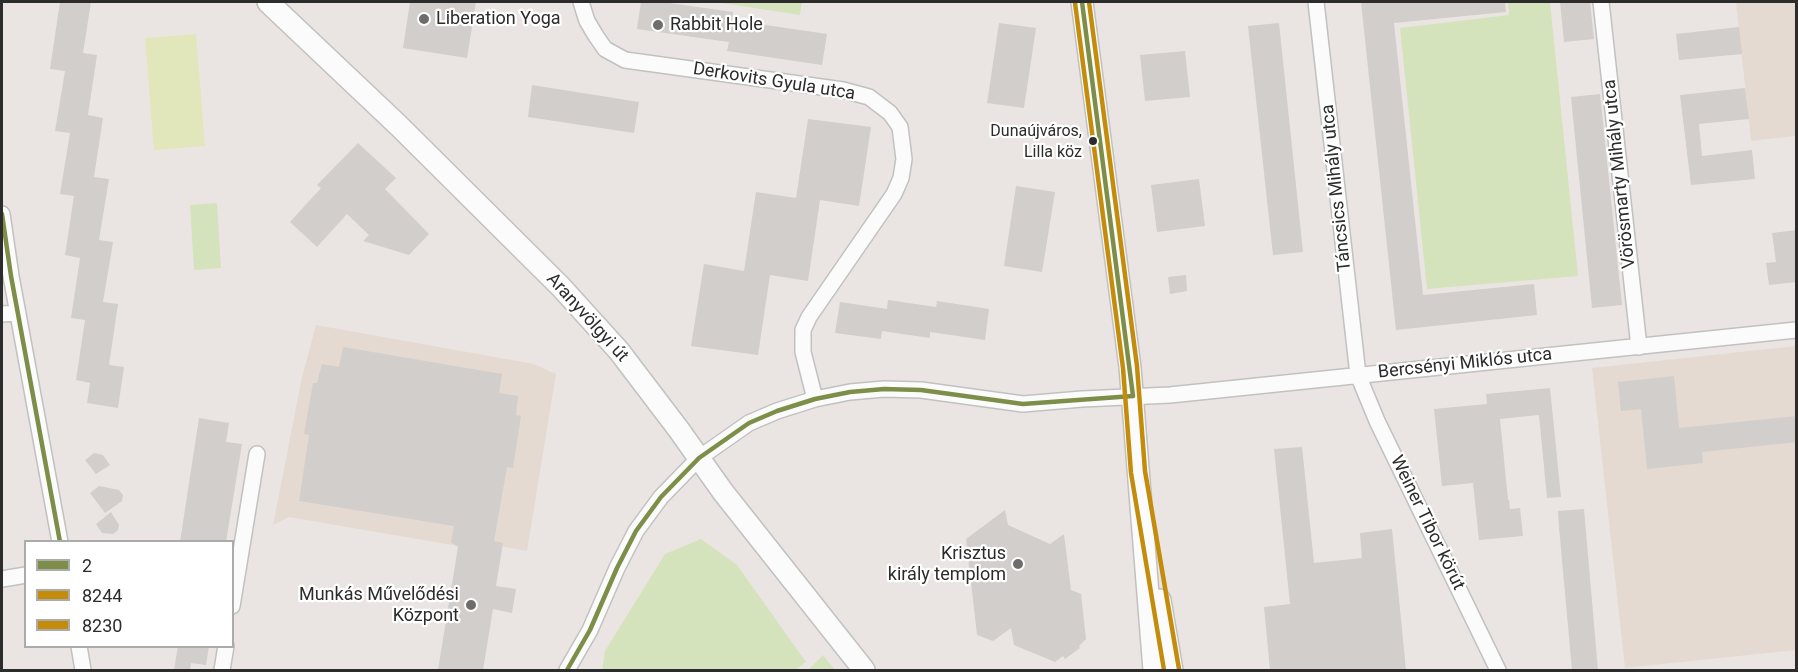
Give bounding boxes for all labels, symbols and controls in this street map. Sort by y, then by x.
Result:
place label: Liberation Yoga [436,8,561,30]
marker: Liberation Yoga [417,12,431,26]
place label: Rabbit Hole [670,14,763,36]
marker: Rabbit Hole [651,18,665,32]
street label: Derkovits Gyula utca [691,59,857,105]
street label: Vörösmarty Mihály utca [1599,78,1641,270]
street label: Táncsics Mihály utca [1317,103,1357,273]
place label: Dunaújváros, Lilla köz [990,122,1082,160]
marker: Dunaújváros, Lilla köz [1087,135,1099,147]
street label: Aranyvölgyi út [541,269,633,367]
street label: Bercsényi Miklós utca [1377,344,1553,384]
street label: Weiner Tibor körút [1385,452,1469,594]
legend [24,540,234,648]
place label: Krisztus király templom [888,543,1006,586]
text: 2 [82,555,92,576]
marker: Krisztus király templom [1011,557,1025,571]
place label: Munkás Művelődési Központ [299,584,459,626]
text: 8244 [82,585,122,606]
marker: Munkás Művelődési Központ [464,598,478,612]
text: 8230 [82,615,122,636]

